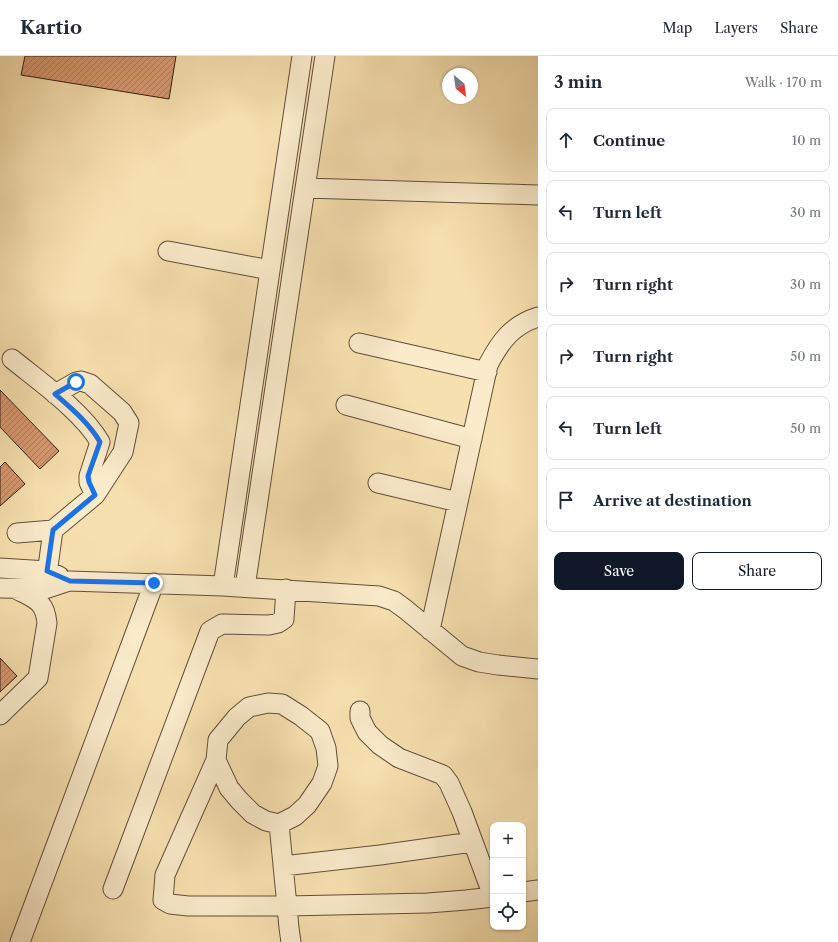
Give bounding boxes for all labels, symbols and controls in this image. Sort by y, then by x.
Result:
text: Kartio [20,16,82,39]
text: Map [662,19,692,37]
text: Layers [714,19,758,37]
text: Share [780,19,818,37]
north arrow [442,68,478,104]
text: 3 min [554,72,603,92]
text: Walk · 170 m [745,74,822,90]
icon: ahead [555,129,577,151]
text: Continue [593,131,665,150]
text: 10 m [792,132,821,148]
icon: left [555,201,577,223]
text: Turn left [593,203,662,222]
text: 30 m [790,204,821,220]
icon: right [555,273,577,295]
text: Turn right [593,275,673,294]
text: 30 m [790,276,821,292]
icon: right [555,345,577,367]
text: Turn right [593,347,673,366]
text: 50 m [790,348,821,364]
route start [67,373,85,391]
icon: left [555,417,577,439]
text: Turn left [593,419,662,438]
text: 50 m [790,420,821,436]
icon: arrive [555,489,577,511]
text: Arrive at destination [593,491,752,510]
button: Save [554,552,684,590]
button: Share [692,552,822,590]
route end [145,574,163,592]
map controls [490,822,526,930]
button: + [490,822,526,858]
button: − [490,858,526,894]
button: locate [490,894,526,930]

